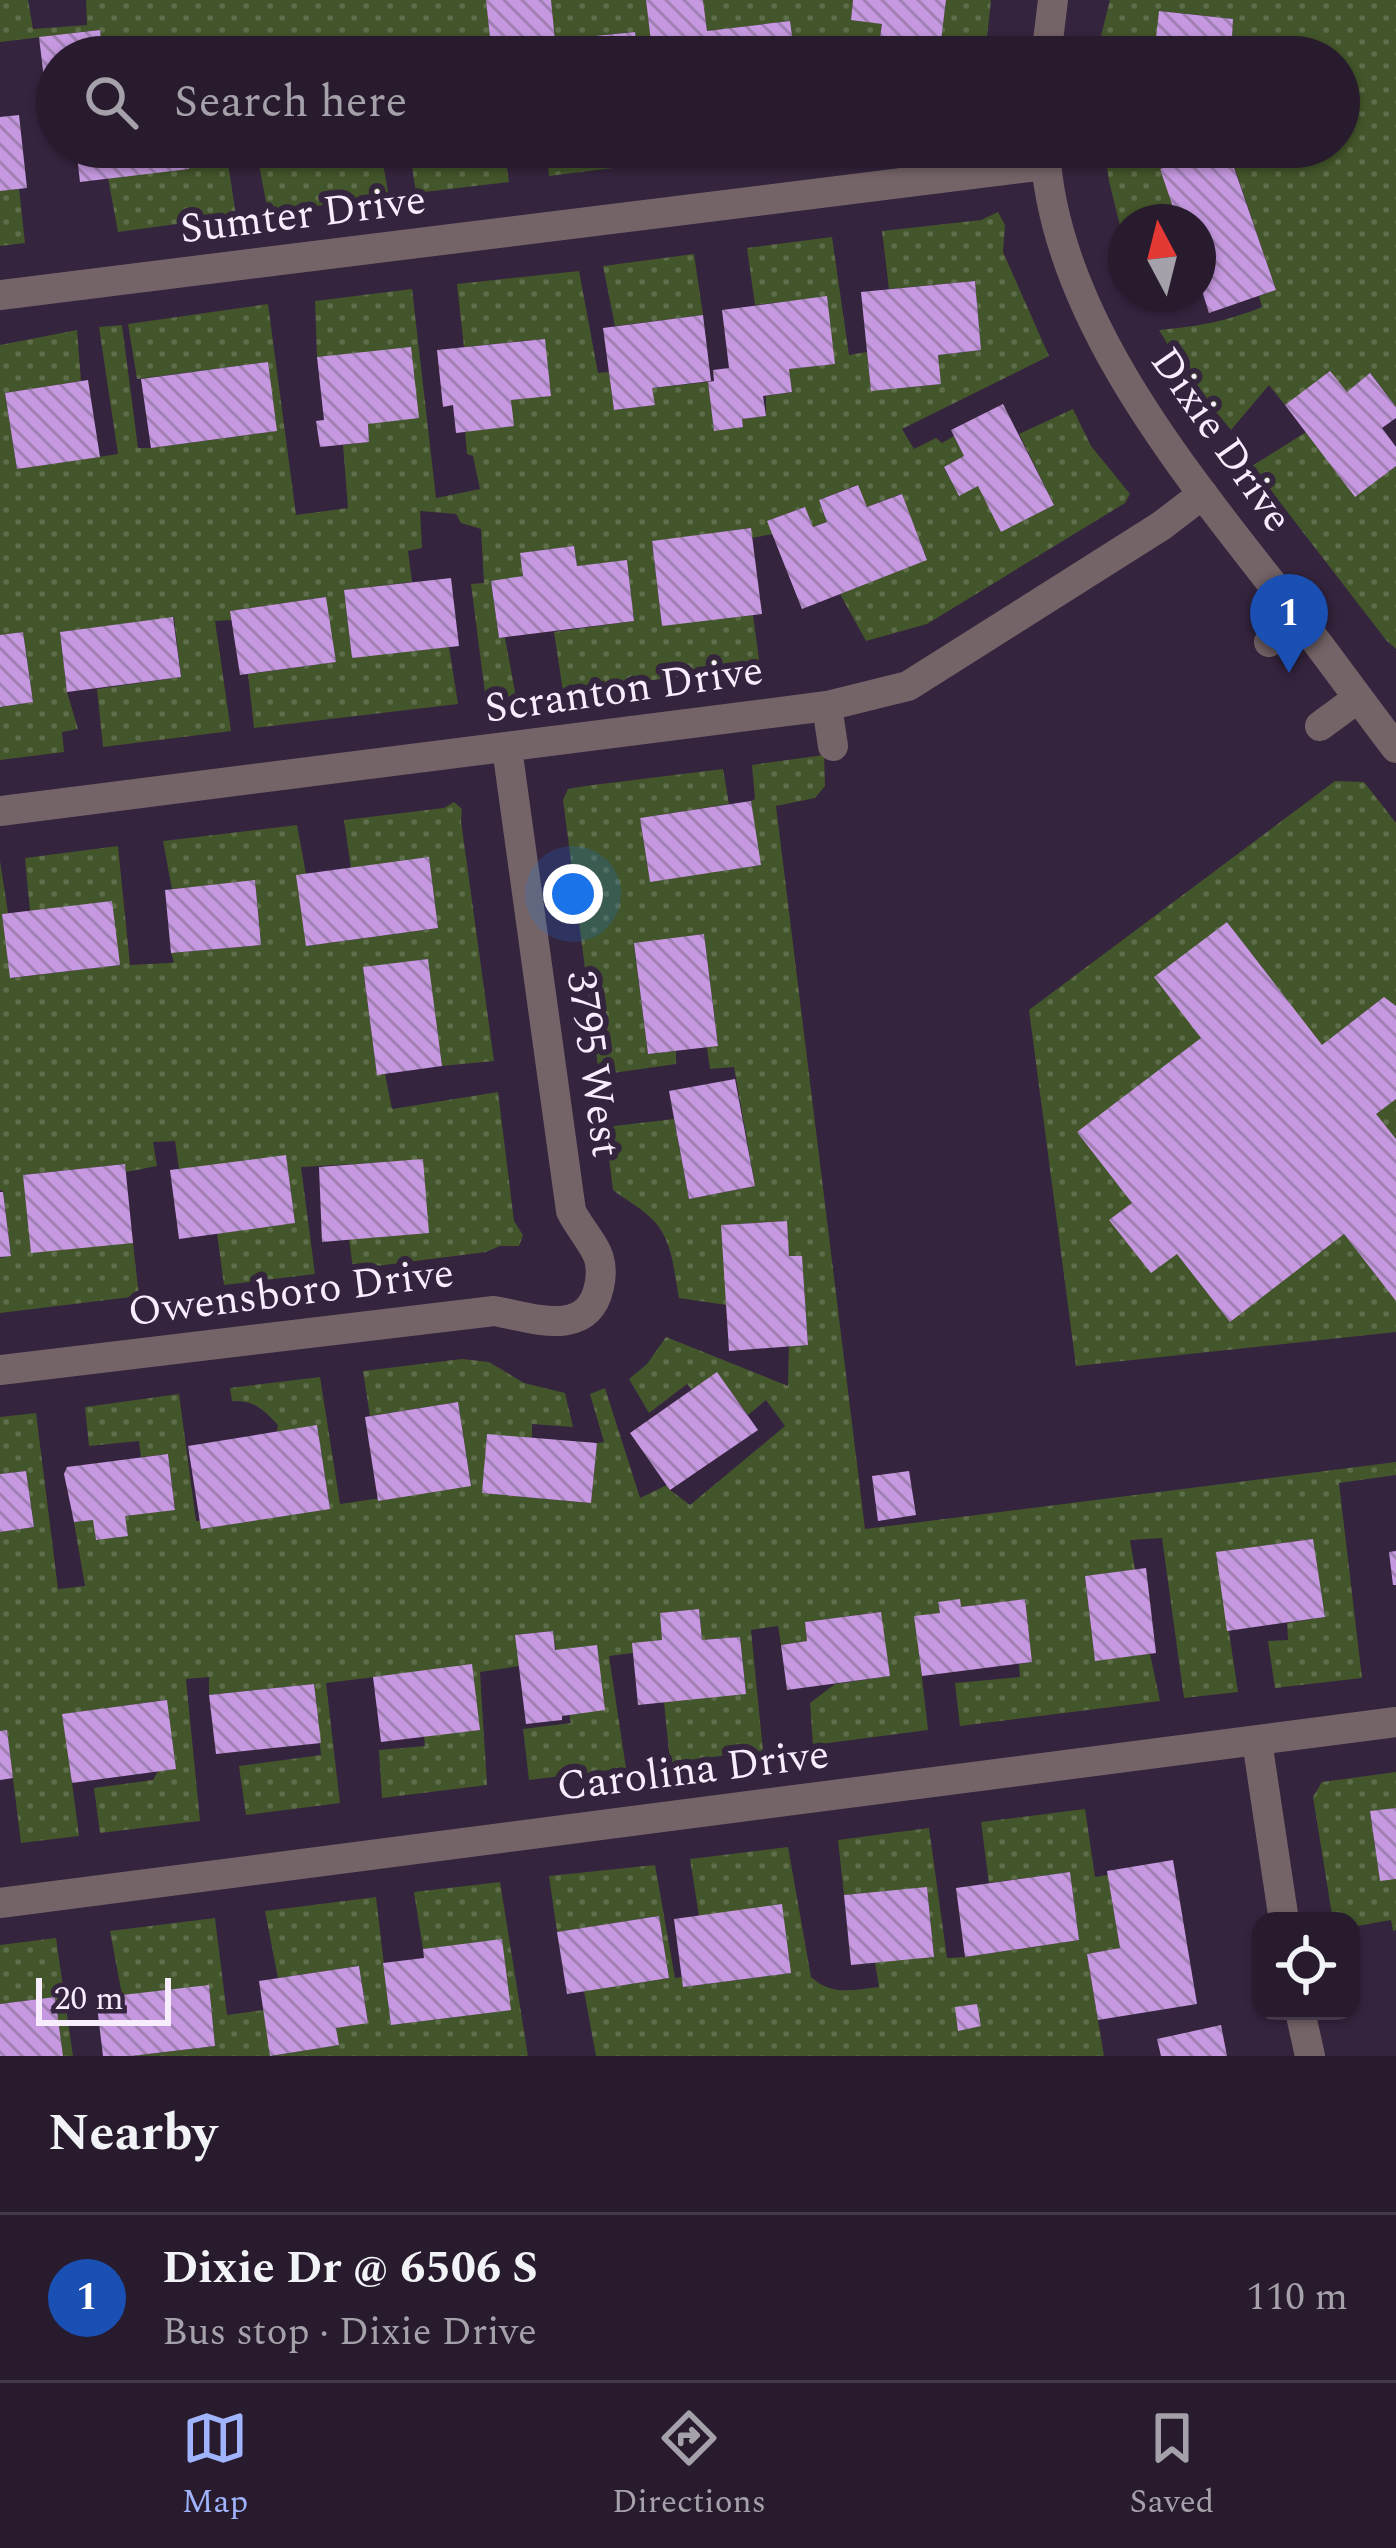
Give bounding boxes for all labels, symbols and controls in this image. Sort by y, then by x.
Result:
search box [36,36,1360,168]
text: Search here [174,68,407,137]
icon: search [78,69,144,135]
street label: Sumter Drive [176,169,430,261]
north arrow [1108,204,1216,312]
street label: Dixie Drive [1134,335,1308,545]
pin: 1 [1250,574,1328,673]
street label: Scranton Drive [481,639,767,741]
your location [543,864,603,924]
street label: 3795 West [549,967,637,1161]
street label: Owensboro Drive [124,1242,458,1344]
street label: Carolina Drive [553,1723,833,1819]
map controls [1252,1912,1360,2020]
button: locate [1252,1912,1360,2020]
scale bar [36,1972,171,2025]
text: 20 m [54,1974,124,2024]
text: Nearby [48,2095,217,2173]
text: Dixie Dr @ 6506 S [162,2234,538,2303]
text: 1 [76,2268,98,2327]
text: 110 m [1246,2268,1348,2327]
text: Bus stop · Dixie Drive [162,2303,537,2362]
tab: Map [182,2405,248,2527]
tab: Directions [612,2405,766,2527]
tab: Saved [1130,2405,1214,2527]

